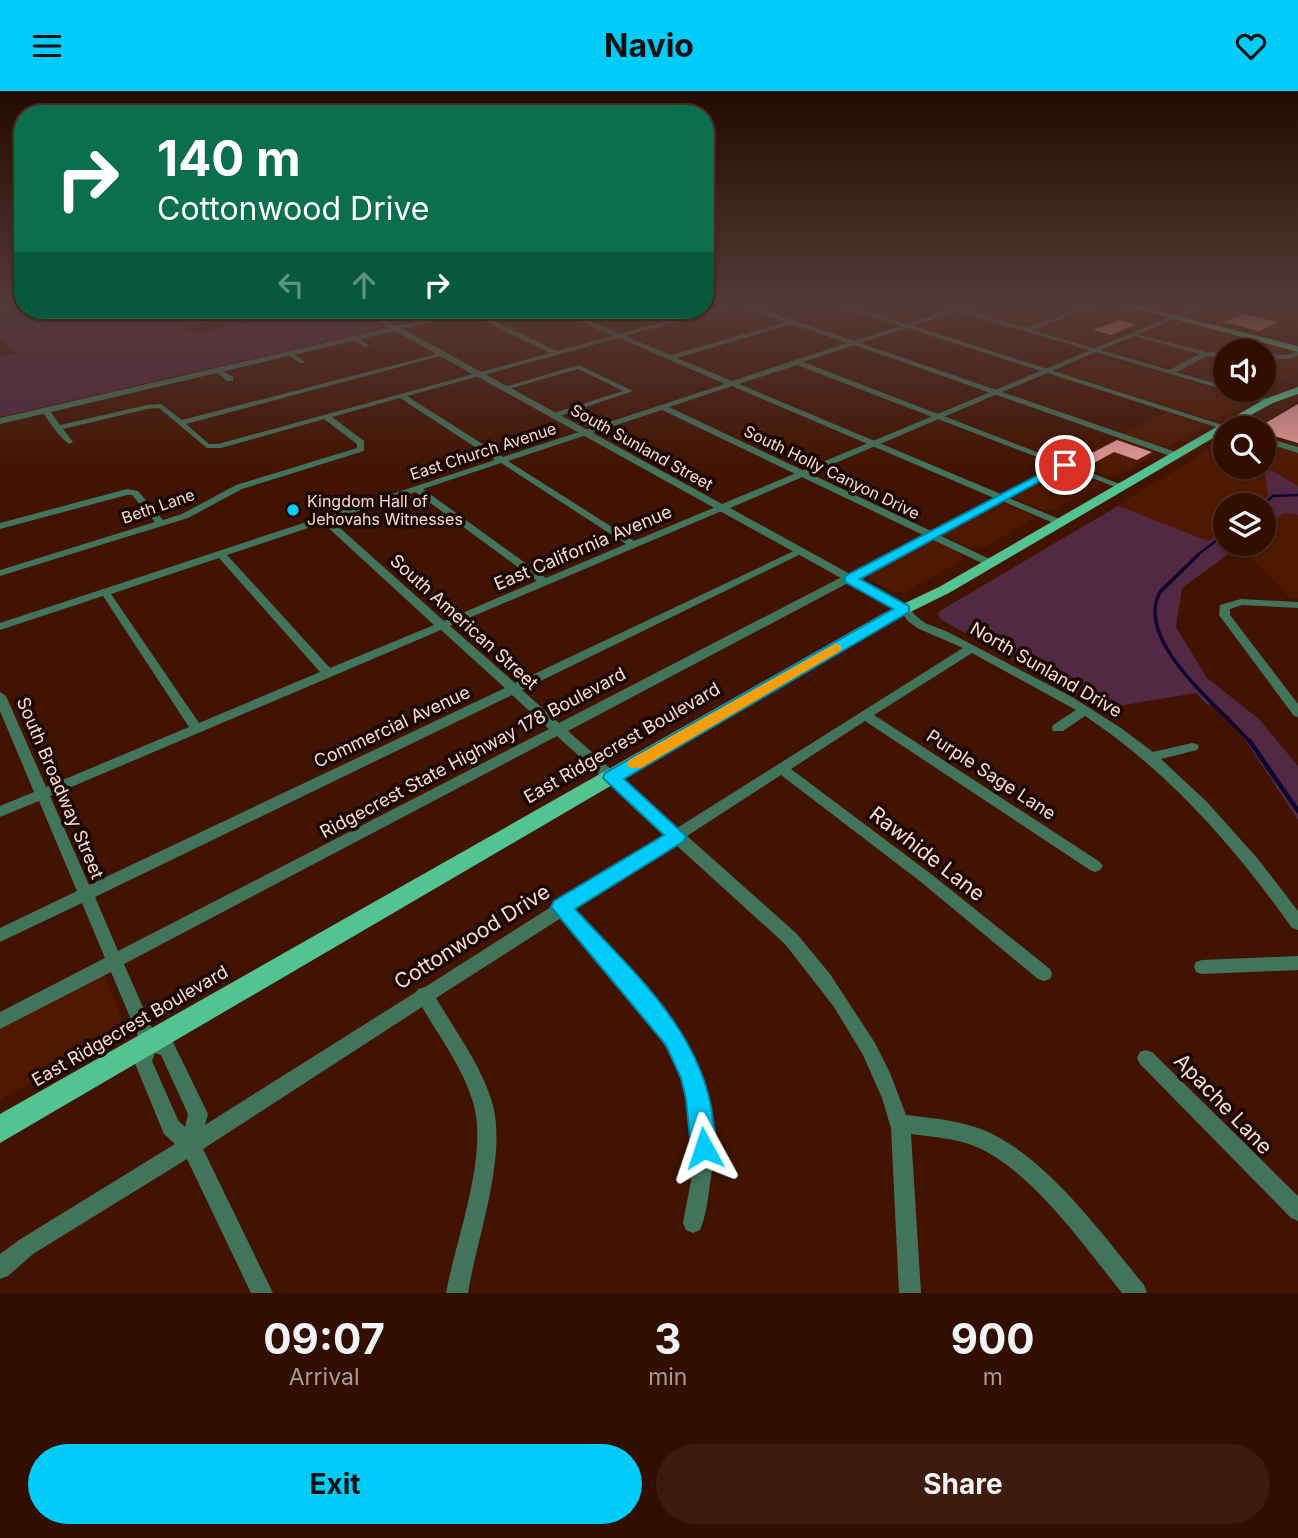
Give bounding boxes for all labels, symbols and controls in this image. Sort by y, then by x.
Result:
text: Navio [604,26,694,65]
icon: menu [28,27,66,65]
icon: heart [1232,27,1270,65]
text: 140 m [157,129,301,188]
icon: right [42,133,133,224]
text: Cottonwood Drive [157,189,429,228]
icon: left [272,266,310,304]
icon: ahead [345,266,383,304]
icon: right [418,266,456,304]
map controls [1213,339,1276,556]
button: sound [1213,339,1276,402]
street label: South Sunland Street [567,400,717,494]
button: search [1213,416,1276,479]
street label: East Church Avenue [407,418,559,484]
street label: South Holly Canyon Drive [741,421,923,523]
pin [1035,435,1095,495]
icon: arrive [1046,446,1084,484]
street label: Beth Lane [119,484,197,528]
place label: Kingdom Hall of Jehovahs Witnesses [307,491,463,529]
button: layers [1213,493,1276,556]
street label: East California Avenue [491,501,675,594]
marker: Kingdom Hall of Jehovahs Witnesses [285,502,301,518]
street label: South American Street [386,550,543,694]
street label: North Sunland Drive [967,618,1126,722]
street label: Ridgecrest State Highway 178 Boulevard [316,663,629,842]
street label: East Ridgecrest Boulevard [520,678,724,807]
street label: Commercial Avenue [310,681,473,772]
street label: South Broadway Street [13,694,108,882]
street label: Purple Sage Lane [923,725,1060,824]
street label: Rawhide Lane [865,801,990,906]
street label: Cottonwood Drive [389,879,554,995]
street label: East Ridgecrest Boulevard [28,961,232,1090]
street label: Apache Lane [1169,1048,1278,1159]
position arrow [667,1111,741,1185]
text: 09:07 [263,1313,385,1364]
text: 3 [654,1313,681,1364]
text: 900 [951,1313,1035,1364]
text: Arrival [289,1363,359,1391]
text: min [648,1363,687,1391]
text: m [983,1363,1003,1391]
button: Exit [28,1444,642,1524]
button: Share [656,1444,1270,1524]

